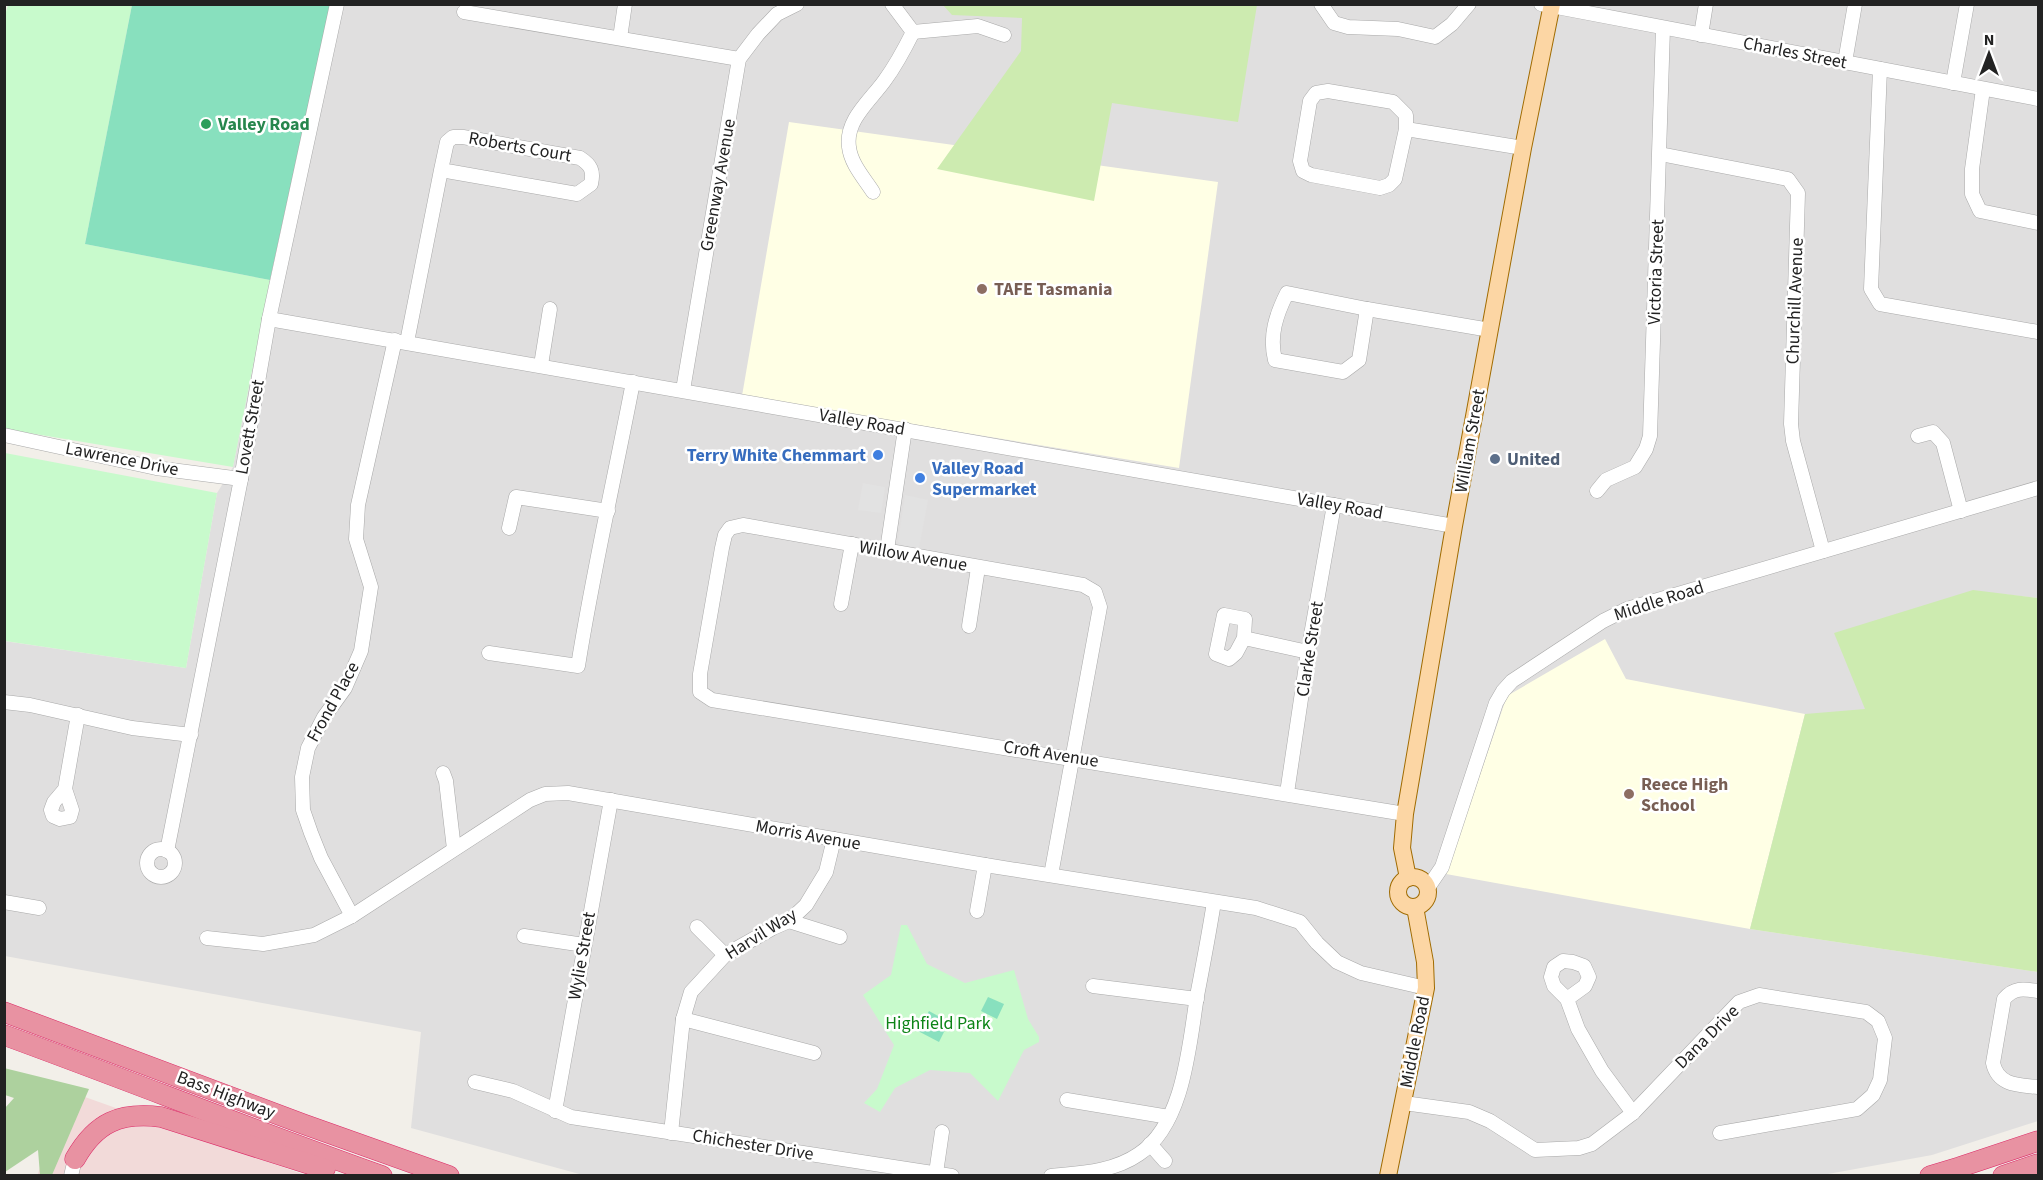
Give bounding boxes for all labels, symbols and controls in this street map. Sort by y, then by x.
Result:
north arrow [1959,24,2019,84]
text: N [1984,29,1994,51]
street label: Charles Street [1741,31,1849,75]
place label: Valley Road [217,112,310,137]
marker: Valley Road [199,117,213,131]
street label: Greenway Avenue [694,117,742,253]
street label: Roberts Court [467,126,573,168]
street label: Victoria Street [1642,219,1670,325]
street label: Churchill Avenue [1780,237,1810,365]
place label: TAFE Tasmania [994,277,1112,302]
marker: TAFE Tasmania [975,282,989,296]
street label: Lovett Street [229,378,271,476]
street label: William Street [1449,387,1491,495]
street label: Valley Road [817,402,907,442]
street label: Lawrence Drive [63,436,181,482]
place label: Terry White Chemmart [687,443,866,468]
place label: United [1507,447,1560,472]
marker: Terry White Chemmart [871,448,885,462]
marker: United [1488,452,1502,466]
place label: Valley Road Supermarket [931,456,1037,502]
marker: Valley Road Supermarket [913,471,927,485]
street label: Valley Road [1295,486,1385,526]
street label: Willow Avenue [857,534,969,578]
street label: Middle Road [1611,575,1707,627]
street label: Clarke Street [1290,599,1330,699]
street label: Frond Place [301,657,365,747]
street label: Croft Avenue [1002,734,1100,774]
place label: Reece High School [1641,772,1728,818]
marker: Reece High School [1622,787,1636,801]
street label: Morris Avenue [753,813,863,857]
street label: Harvil Way [721,902,802,966]
street label: Wylie Street [562,910,602,1002]
street label: Middle Road [1394,994,1436,1090]
street label: Dana Drive [1669,999,1745,1075]
park label: Highfield Park [885,1011,991,1036]
street label: Bass Highway [173,1065,279,1125]
street label: Chichester Drive [691,1123,815,1167]

